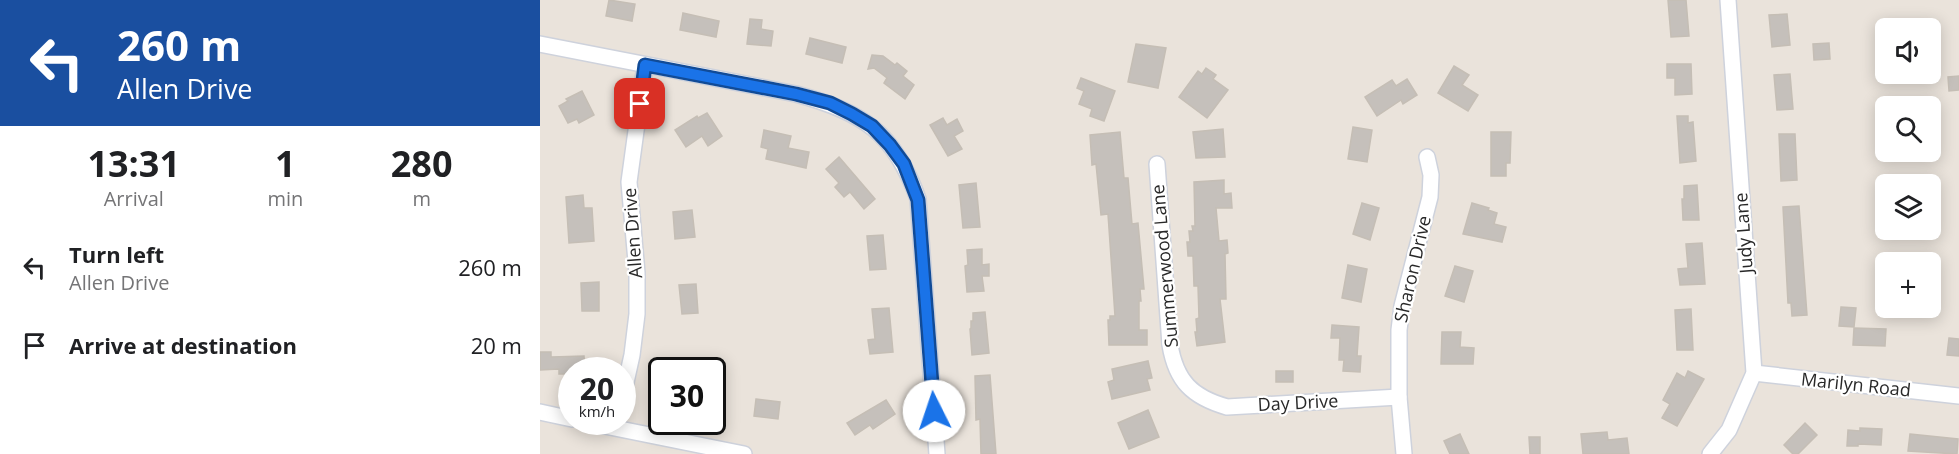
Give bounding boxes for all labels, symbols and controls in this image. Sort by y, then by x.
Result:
text: 260 m [117,16,241,73]
map controls [1875,18,1941,318]
button: sound [1875,18,1941,84]
icon: left [18,24,96,102]
text: Allen Drive [117,70,253,107]
pin [614,78,665,129]
icon: arrive [623,87,656,120]
button: search [1875,96,1941,162]
text: 13:31 [87,139,180,188]
text: 1 [275,139,296,188]
text: 280 [391,139,453,188]
button: layers [1875,174,1941,240]
street label: Summerwood Lane [1145,184,1183,349]
text: Arrival [104,185,164,212]
text: min [267,185,303,212]
text: m [412,185,431,212]
street label: Allen Drive [617,187,647,279]
street label: Judy Lane [1728,192,1758,276]
street label: Sharon Drive [1388,213,1436,325]
text: Turn left [69,239,164,269]
icon: left [18,251,51,284]
text: 260 m [458,252,522,282]
button: + [1875,252,1941,318]
text: Allen Drive [69,269,169,296]
icon: arrive [18,329,51,362]
text: Arrive at destination [69,330,297,360]
text: 20 m [471,330,522,360]
speed limit sign: 30 [648,357,726,435]
street label: Marilyn Road [1800,366,1912,402]
text: 20 [580,368,614,409]
position arrow [902,379,966,443]
street label: Day Drive [1257,388,1339,416]
text: km/h [579,401,615,421]

